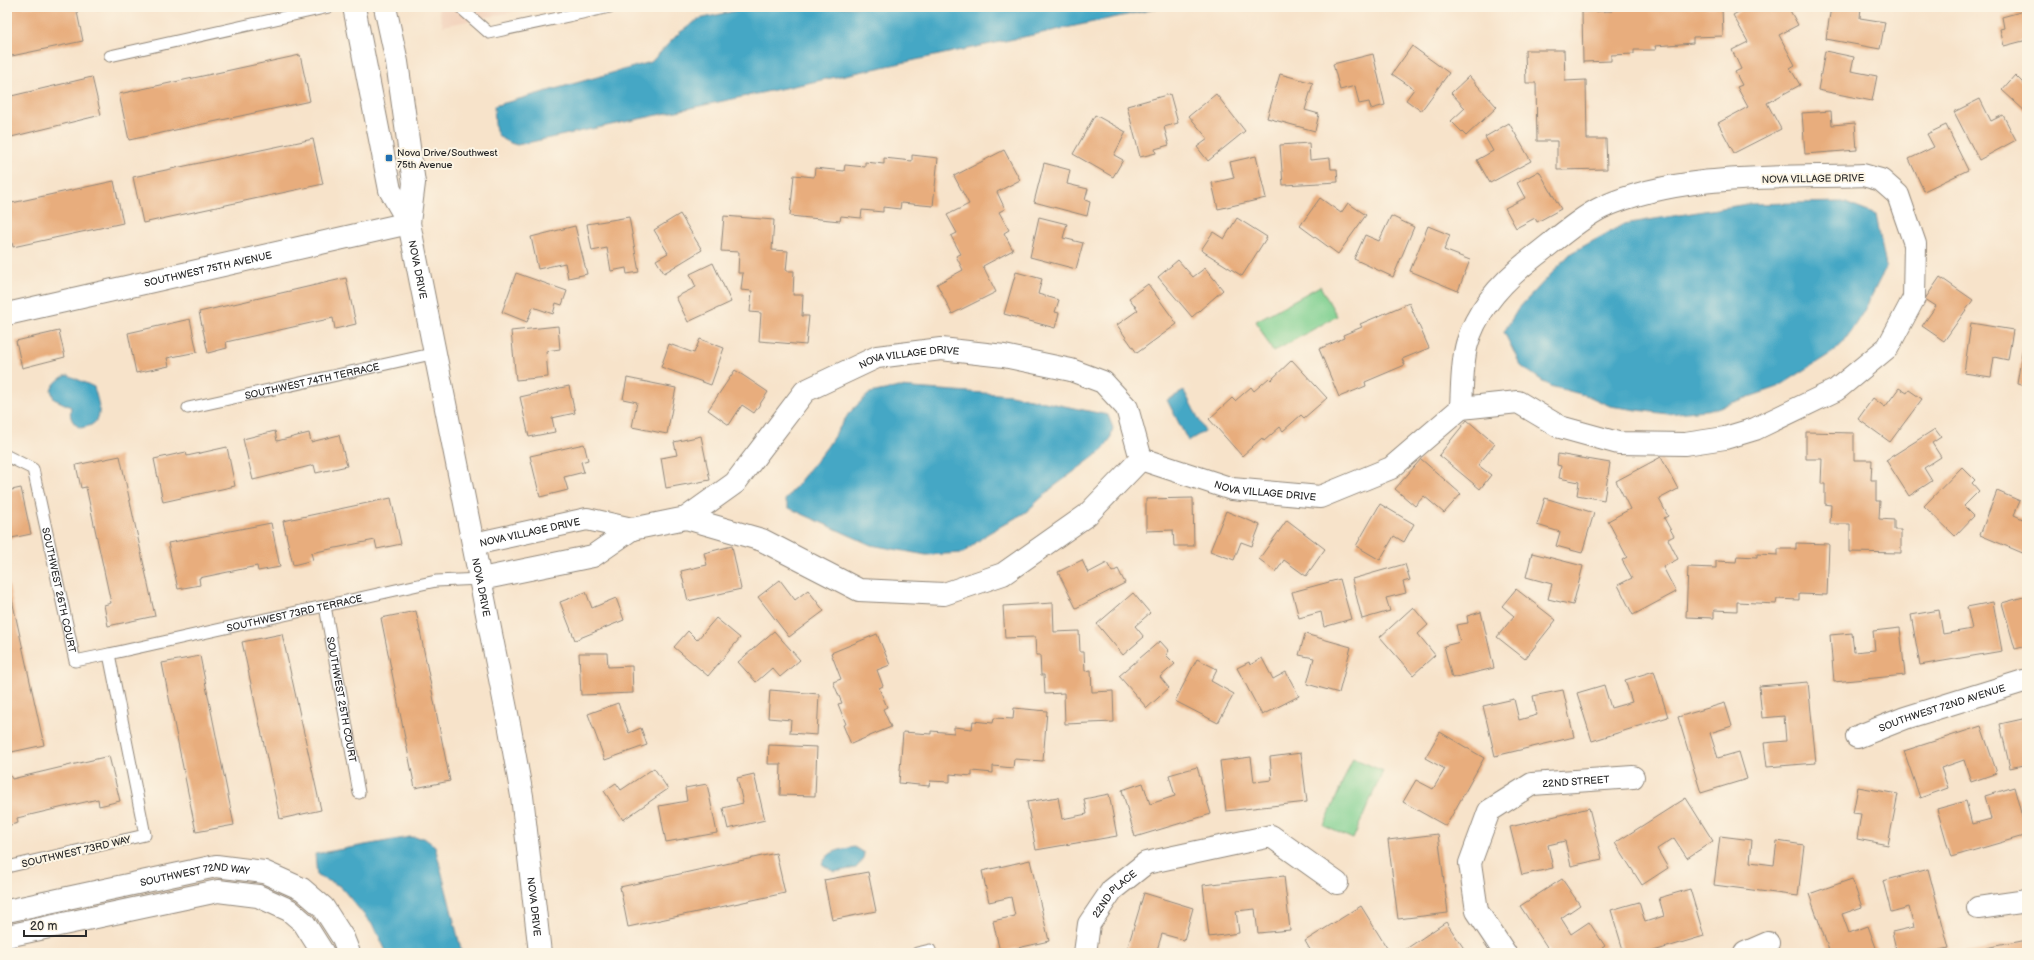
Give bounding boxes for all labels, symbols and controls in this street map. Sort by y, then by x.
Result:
place label: Nova Drive/Southwest 75th Avenue [397,147,498,171]
marker: Nova Drive/Southwest 75th Avenue [384,153,394,163]
street label: NOVA VILLAGE DRIVE [1762,172,1865,186]
street label: NOVA DRIVE [406,239,429,300]
street label: SOUTHWEST 75TH AVENUE [143,249,274,290]
street label: NOVA VILLAGE DRIVE [857,344,960,372]
street label: SOUTHWEST 74TH TERRACE [244,361,381,402]
street label: NOVA VILLAGE DRIVE [1213,479,1317,504]
street label: NOVA VILLAGE DRIVE [478,516,582,550]
street label: SOUTHWEST 26TH COURT [39,526,78,654]
street label: NOVA DRIVE [469,557,493,618]
street label: SOUTHWEST 73RD TERRACE [226,593,364,635]
street label: SOUTHWEST 25TH COURT [324,636,358,764]
street label: SOUTHWEST 72ND AVENUE [1877,682,2007,735]
street label: 22ND STREET [1542,774,1610,790]
street label: SOUTHWEST 73RD WAY [21,834,132,870]
street label: SOUTHWEST 72ND WAY [139,861,251,889]
street label: 22ND PLACE [1090,868,1140,920]
street label: NOVA DRIVE [524,877,543,937]
scale bar [24,912,86,938]
text: 20 m [30,919,57,934]

